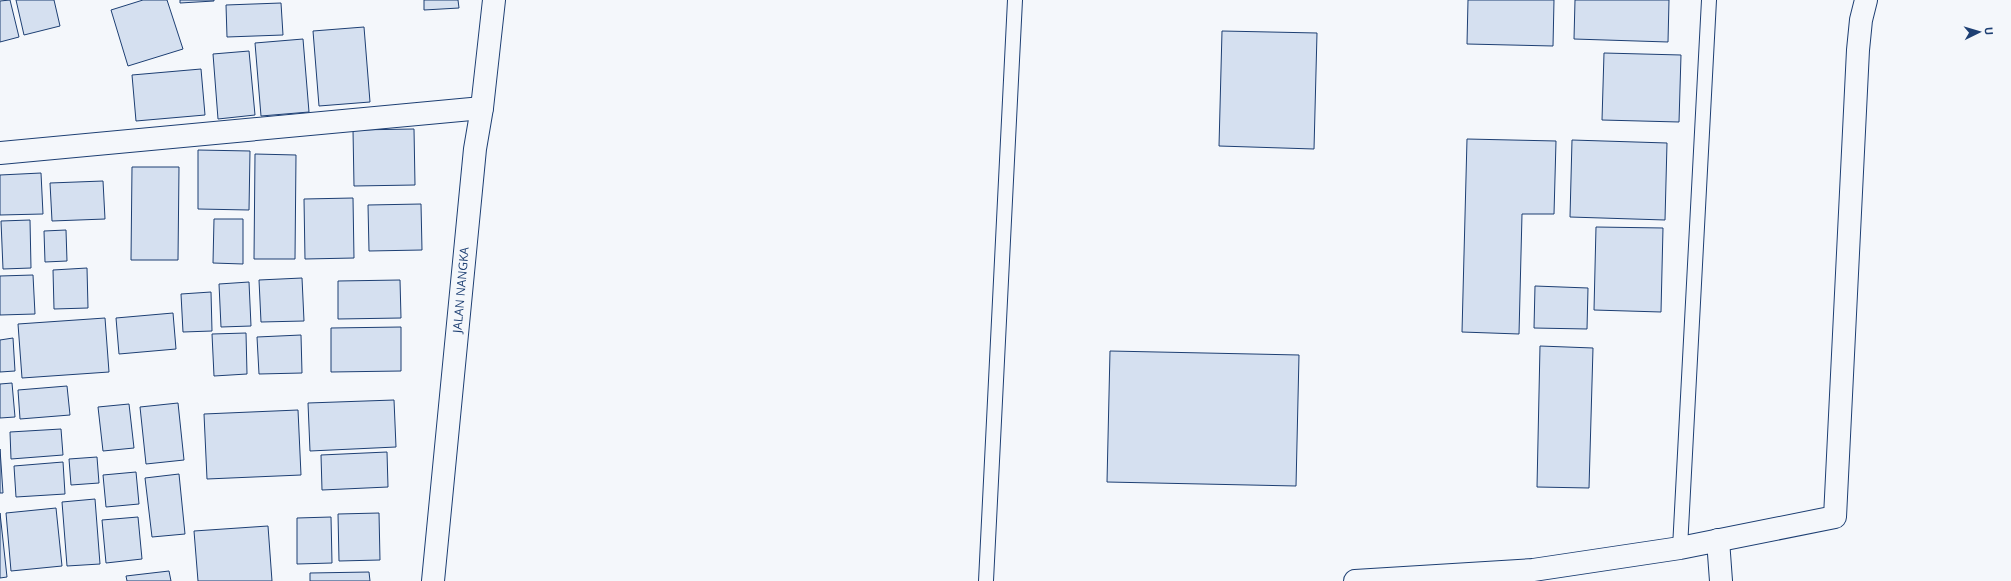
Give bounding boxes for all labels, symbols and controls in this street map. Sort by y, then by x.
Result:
north arrow [1959,12,1999,52]
text: U [1982,26,1997,36]
street label: JALAN NANGKA [448,246,473,335]

